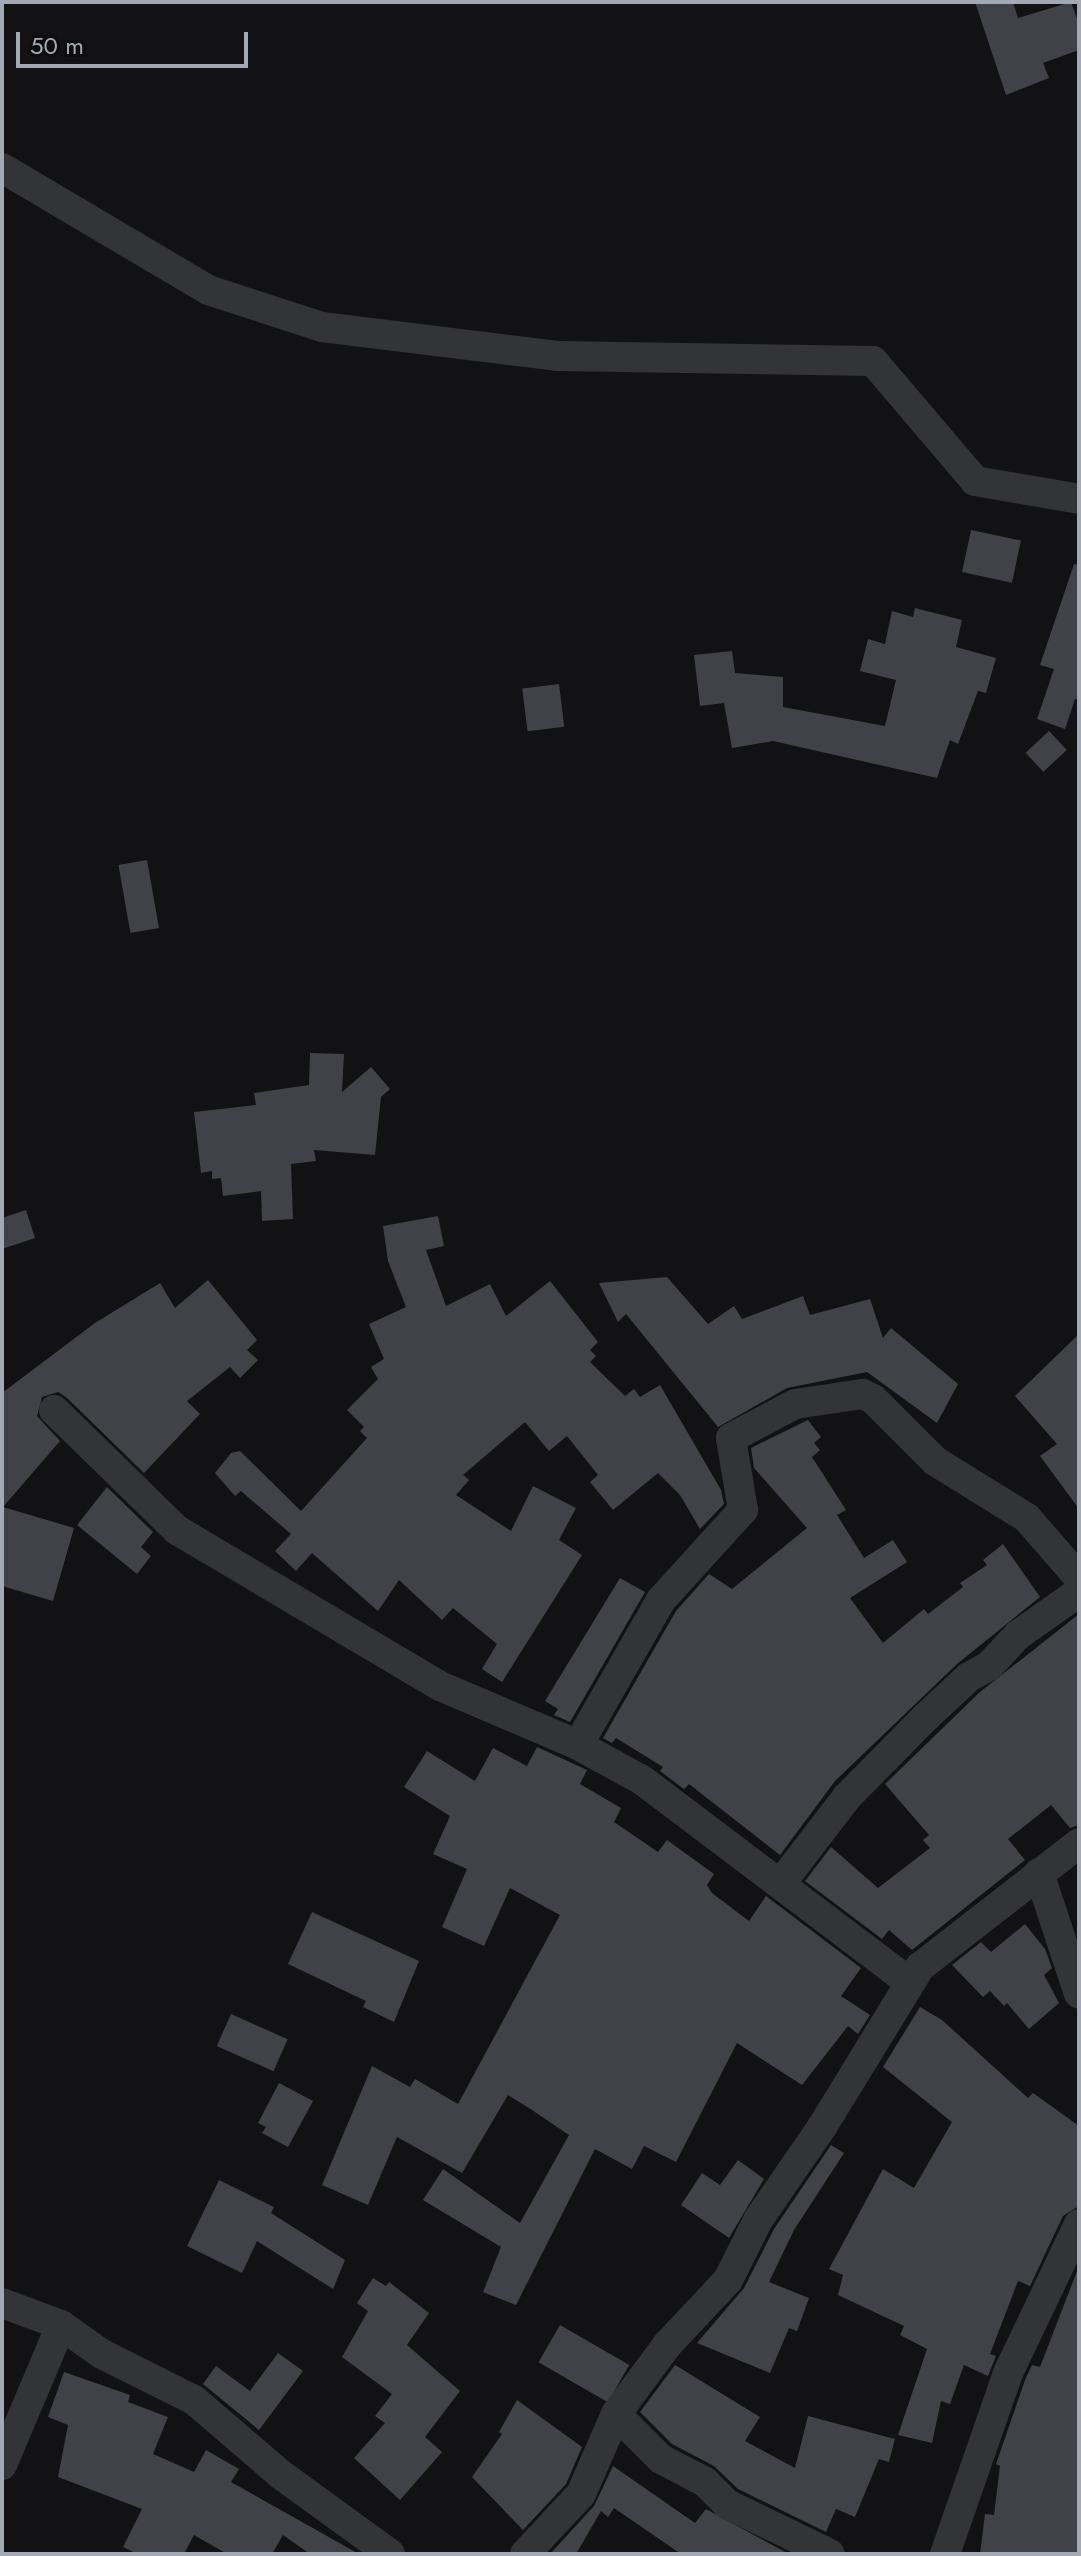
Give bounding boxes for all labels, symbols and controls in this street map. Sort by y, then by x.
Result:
scale bar [20,16,252,66]
text: 50 m [30,28,84,63]

